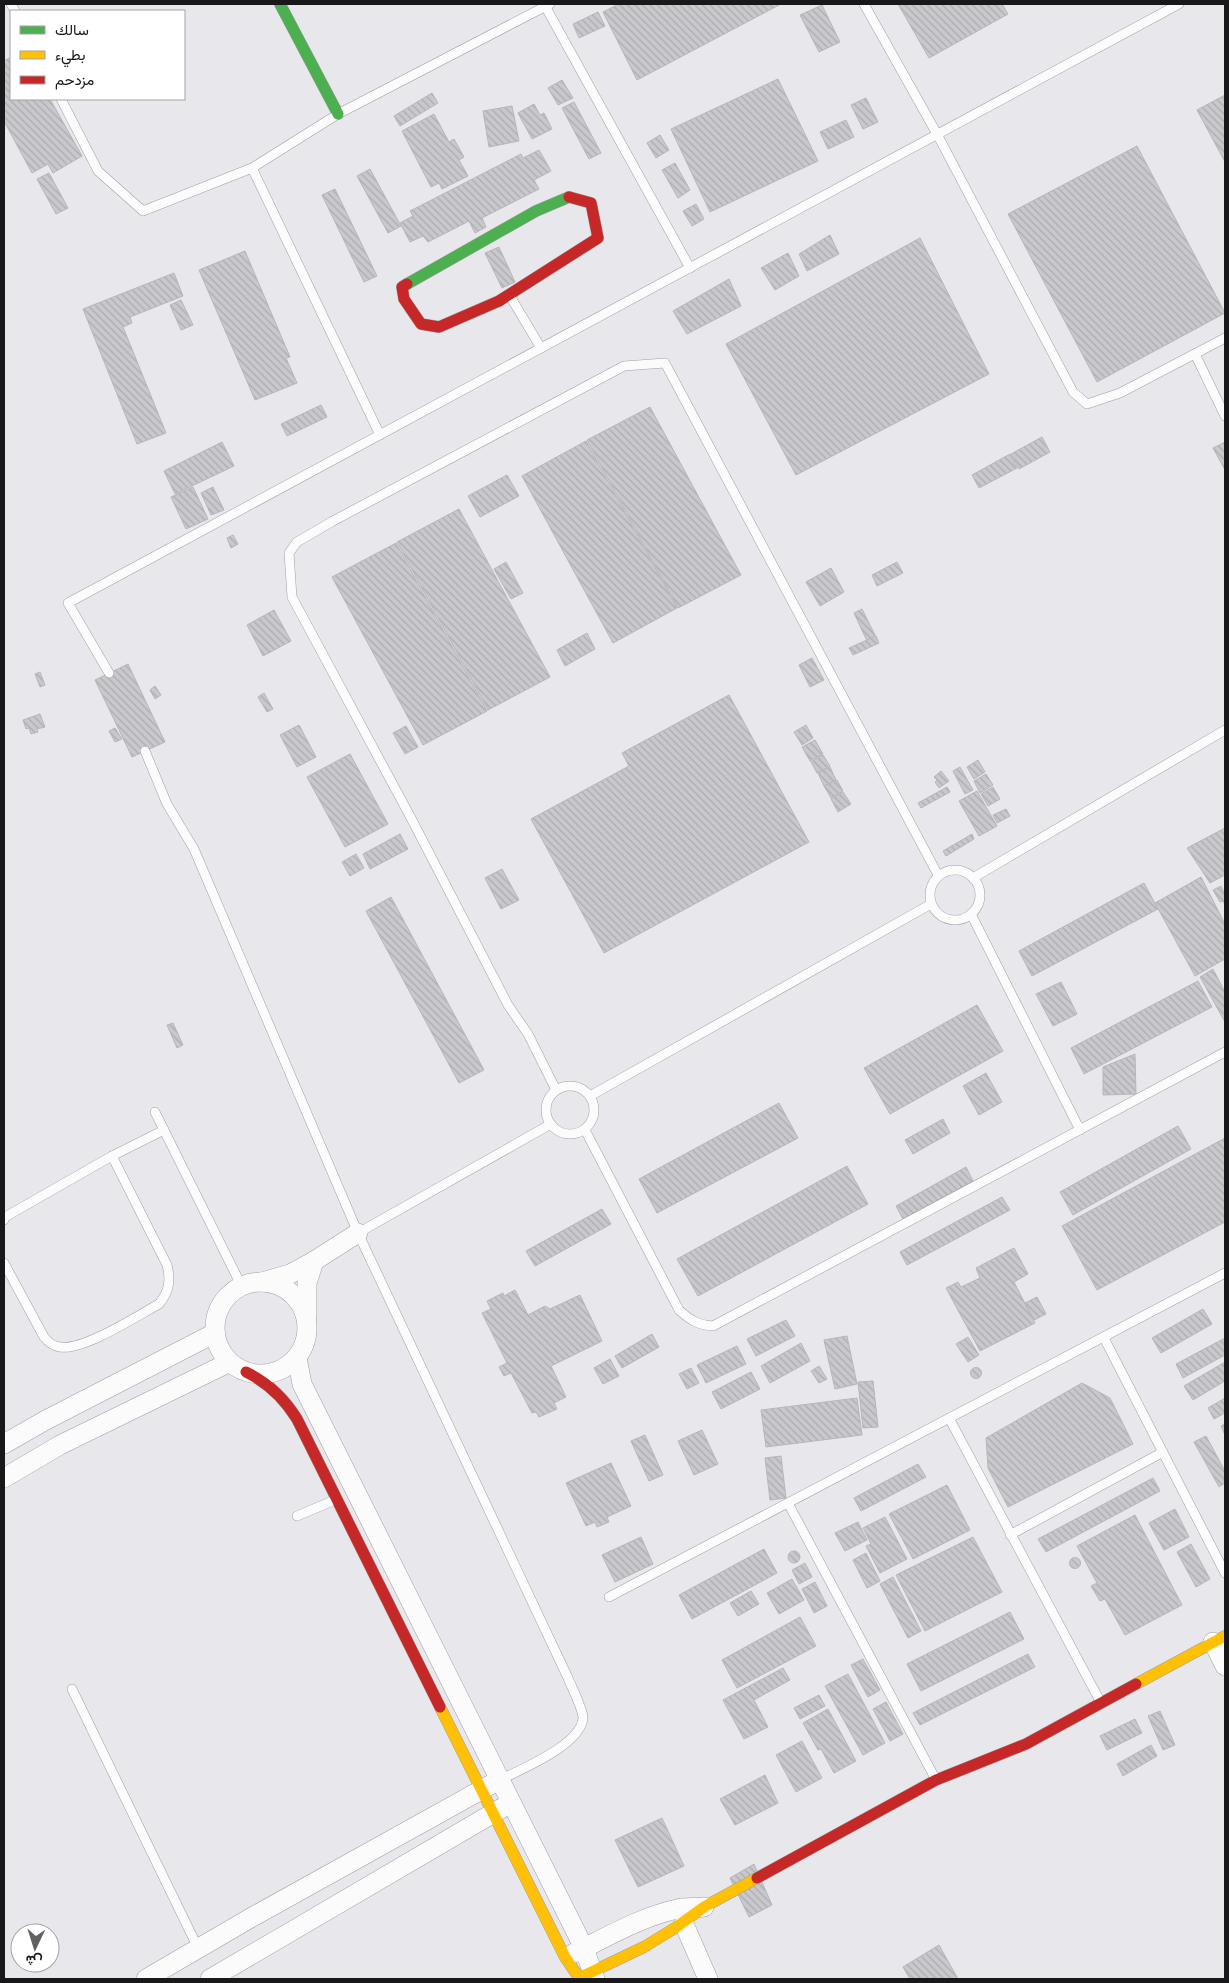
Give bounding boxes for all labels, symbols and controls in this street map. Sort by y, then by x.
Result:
legend [10,10,185,100]
text: سالك [55,20,89,38]
text: بطيء [55,45,85,68]
text: مزدحم [55,70,94,90]
north arrow [10,1923,60,1973]
text: ش [25,1951,43,1971]

